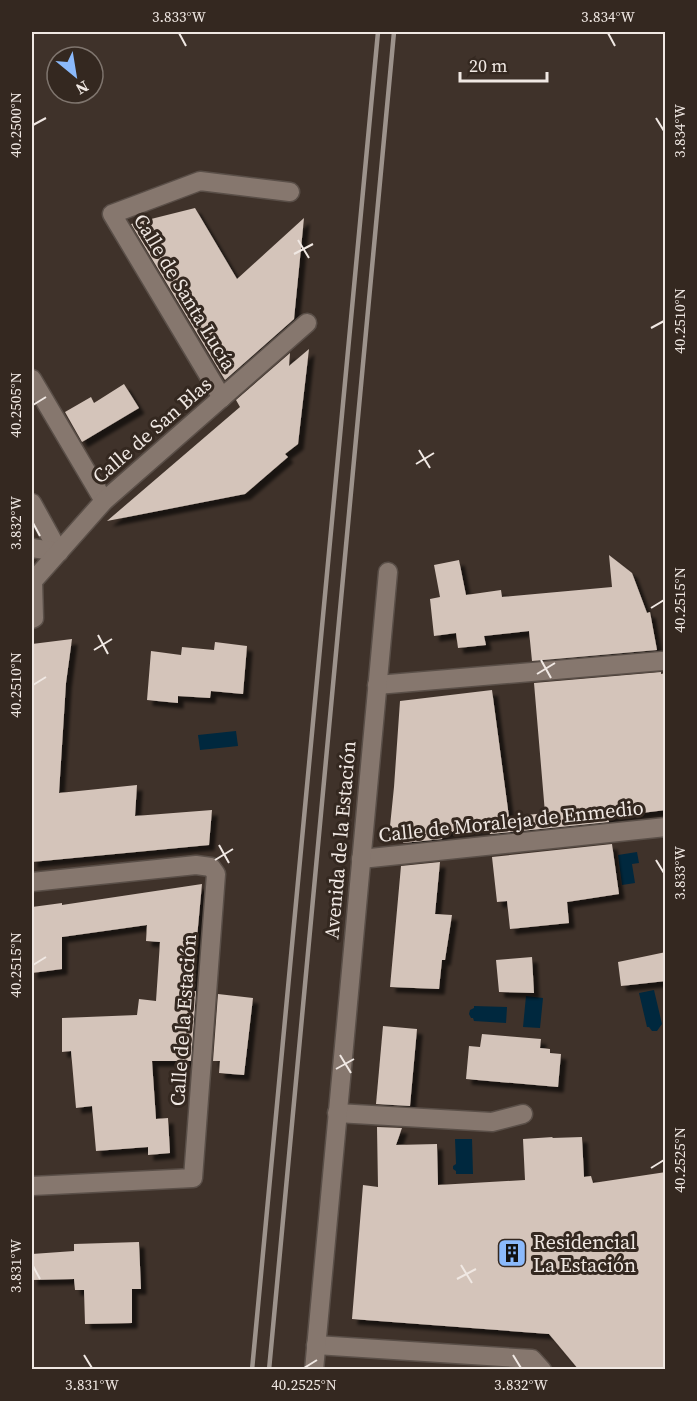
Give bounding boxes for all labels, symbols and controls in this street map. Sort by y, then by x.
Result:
text: 3.833°W [152,6,206,27]
text: 3.834°W [581,6,635,27]
north arrow [45,45,105,105]
scale bar [460,45,547,83]
text: 20 m [469,53,507,78]
text: N [72,76,93,101]
text: 40.2500°N [5,92,26,158]
text: 3.834°W [669,104,690,158]
street label: Calle de Santa Lucía [127,208,243,376]
text: 40.2510°N [669,288,690,354]
street label: Calle de San Blas [86,370,218,490]
text: 40.2505°N [5,372,26,438]
text: 3.832°W [5,496,26,550]
text: 40.2515°N [669,567,690,633]
text: 40.2510°N [5,652,26,718]
street label: Avenida de la Estación [317,740,363,940]
street label: Calle de Moraleja de Enmedio [377,793,645,849]
text: 3.833°W [669,846,690,900]
text: 40.2515°N [5,932,26,998]
street label: Calle de la Estación [163,933,203,1107]
text: 40.2525°N [669,1127,690,1193]
place label: Residencial La Estación [533,1228,636,1279]
building icon: Residencial La Estación [496,1237,528,1269]
text: 3.831°W [5,1239,26,1293]
text: 3.831°W [65,1374,119,1395]
text: 40.2525°N [271,1374,337,1395]
text: 3.832°W [494,1374,548,1395]

